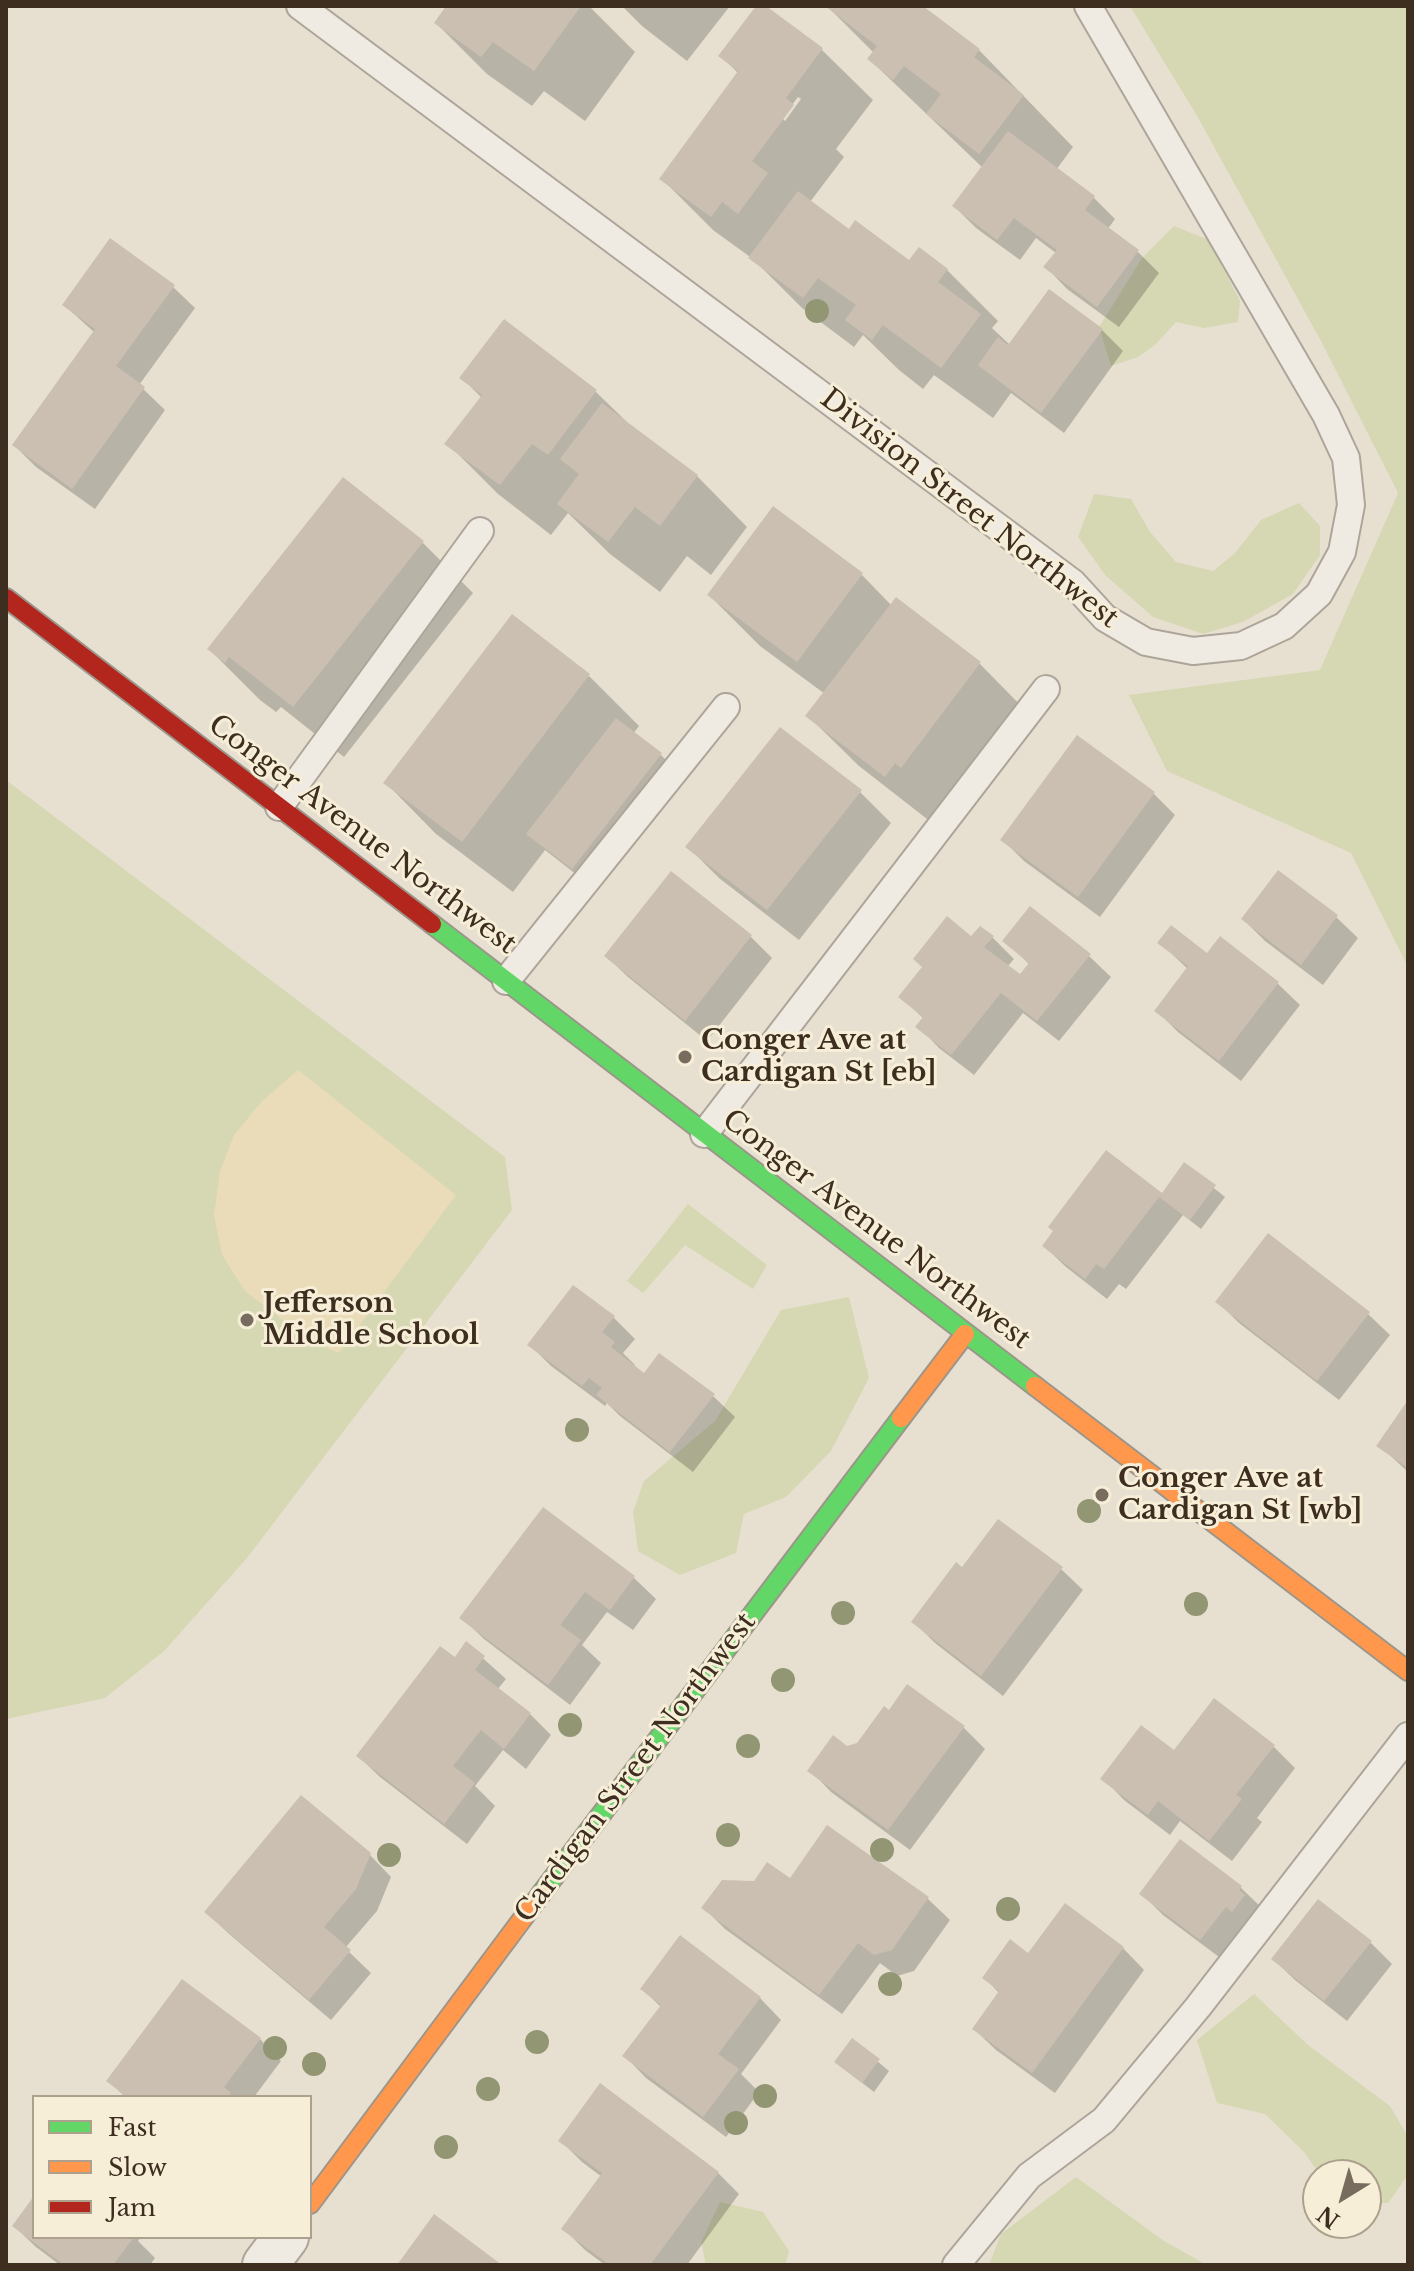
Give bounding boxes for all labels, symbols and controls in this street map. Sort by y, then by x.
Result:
street label: Division Street Northwest [813,382,1125,636]
street label: Conger Avenue Northwest [201,708,523,962]
place label: Conger Ave at Cardigan St [eb] [701,1024,936,1090]
marker: Conger Ave at Cardigan St [eb] [676,1048,694,1066]
street label: Conger Avenue Northwest [715,1103,1037,1357]
place label: Jefferson Middle School [263,1287,479,1353]
marker: Jefferson Middle School [238,1311,256,1329]
place label: Conger Ave at Cardigan St [wb] [1118,1462,1362,1528]
marker: Conger Ave at Cardigan St [wb] [1093,1486,1111,1504]
street label: Cardigan Street Northwest [508,1606,764,1930]
legend [32,2095,312,2239]
text: Fast [108,2113,156,2142]
text: Slow [108,2153,167,2182]
north arrow [1302,2159,1382,2239]
text: Jam [108,2193,156,2222]
text: N [1312,2200,1345,2234]

